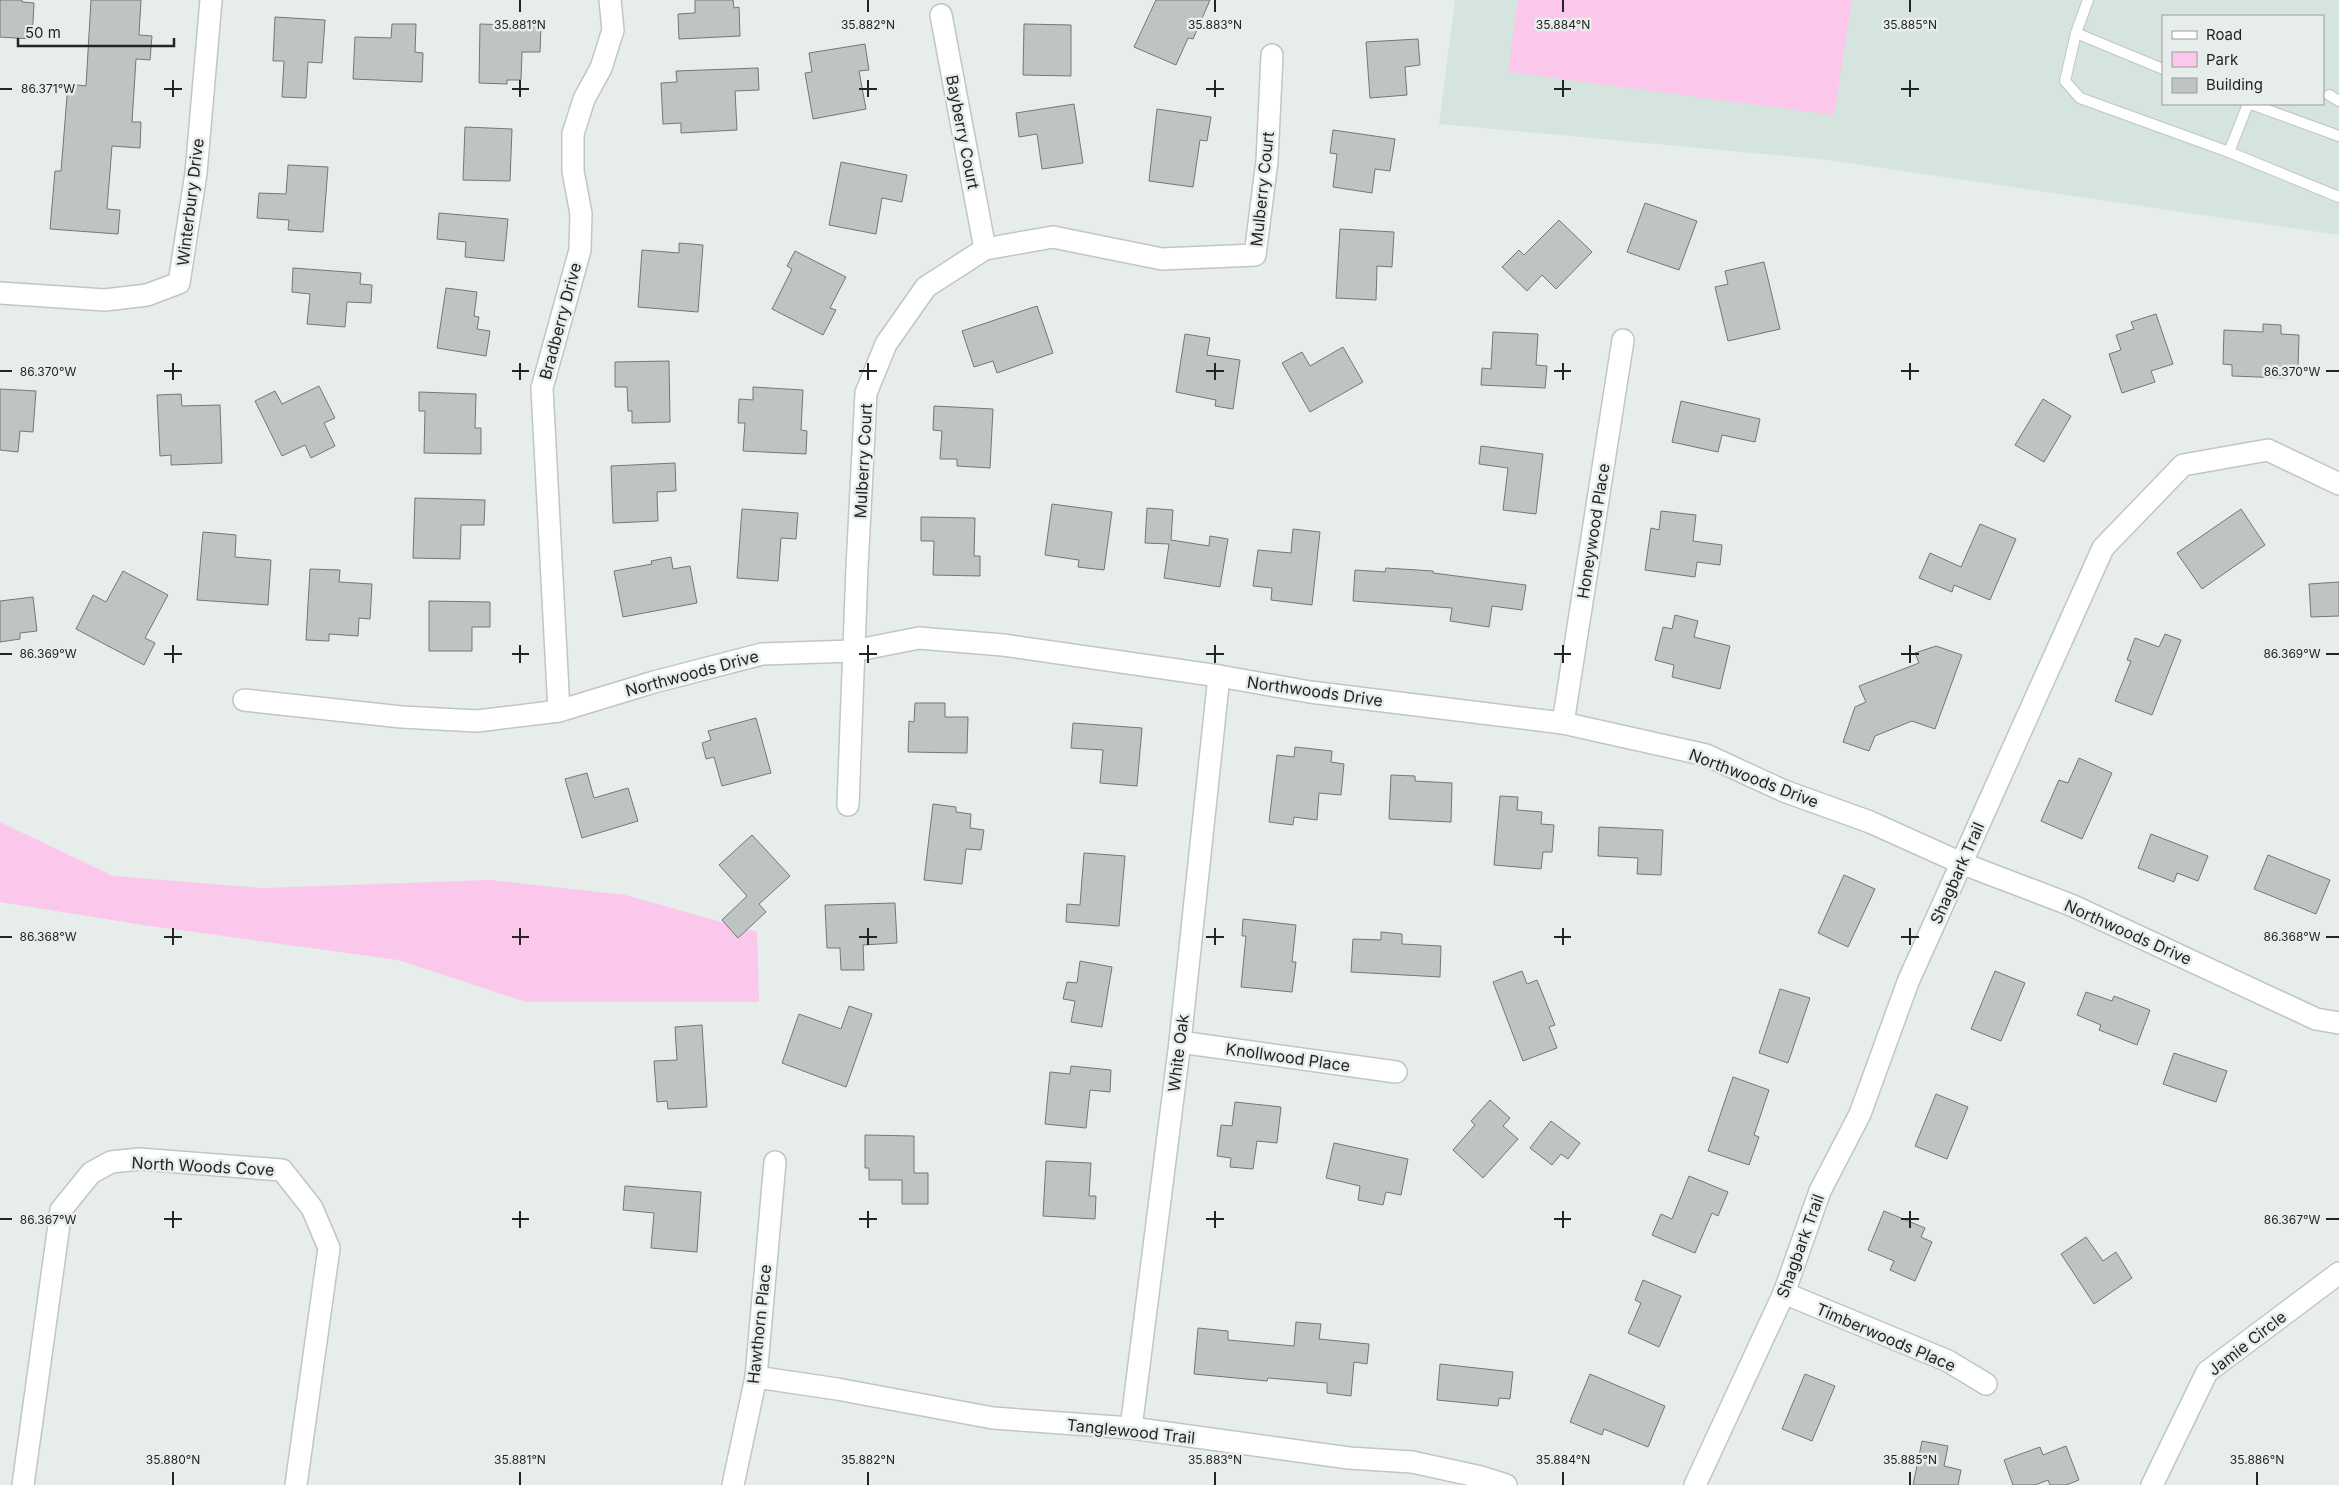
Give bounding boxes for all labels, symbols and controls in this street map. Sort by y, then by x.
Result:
scale bar [18,15,174,47]
legend [2162,15,2324,105]
text: 35.881°N [494,17,546,32]
text: 35.882°N [841,17,895,32]
text: 35.883°N [1188,17,1242,32]
text: 35.884°N [1536,17,1590,32]
text: 35.885°N [1883,17,1937,32]
text: 50 m [25,23,61,42]
text: Road [2206,25,2242,44]
text: Park [2206,50,2239,69]
street label: Bayberry Court [942,73,984,191]
text: Building [2206,75,2263,94]
text: 86.371°W [21,81,75,96]
street label: Mulberry Court [1246,131,1278,247]
street label: Winterbury Drive [172,137,208,267]
street label: Bradberry Drive [535,260,585,382]
text: 86.370°W [20,364,76,379]
text: 86.370°W [2264,364,2320,379]
street label: Mulberry Court [850,403,876,519]
street label: Honeywood Place [1572,462,1614,600]
text: 86.369°W [19,646,77,661]
street label: Northwoods Drive [623,646,761,700]
text: 86.369°W [2263,646,2321,661]
street label: Northwoods Drive [1246,672,1384,710]
street label: Northwoods Drive [1686,744,1822,812]
street label: Shagbark Trail [1926,819,1988,927]
street label: Northwoods Drive [2061,895,2195,969]
text: 86.368°W [20,929,77,944]
text: 86.368°W [2264,929,2321,944]
street label: White Oak [1163,1013,1193,1093]
street label: Knollwood Place [1225,1038,1351,1076]
street label: North Woods Cove [131,1152,275,1180]
street label: Shagbark Trail [1772,1191,1828,1301]
text: 86.367°W [20,1212,76,1227]
text: 86.367°W [2264,1212,2320,1227]
street label: Hawthorn Place [743,1263,775,1385]
street label: Timberwoods Place [1813,1299,1959,1375]
street label: Jamie Circle [2204,1306,2290,1380]
street label: Tanglewood Trail [1066,1414,1196,1448]
text: 35.880°N [146,1452,200,1467]
text: 35.881°N [494,1452,546,1467]
text: 35.882°N [841,1452,895,1467]
text: 35.883°N [1188,1452,1242,1467]
text: 35.884°N [1536,1452,1590,1467]
text: 35.885°N [1883,1452,1937,1467]
text: 35.886°N [2230,1452,2284,1467]

